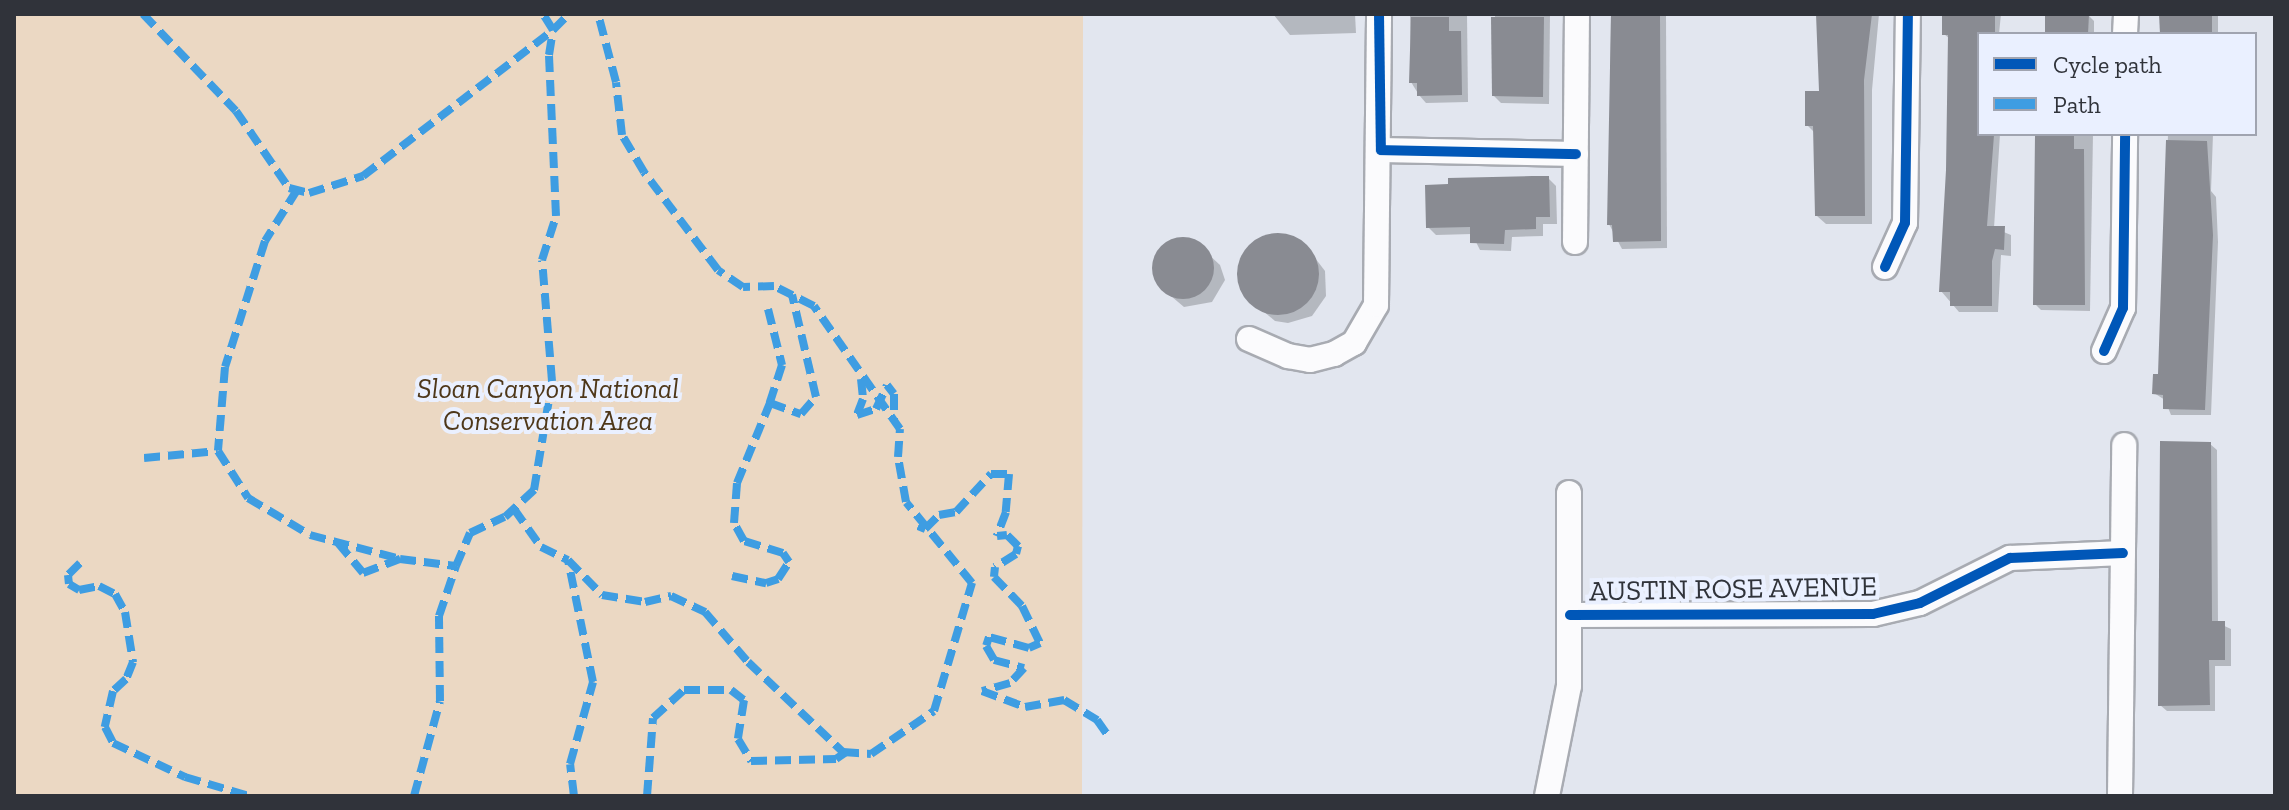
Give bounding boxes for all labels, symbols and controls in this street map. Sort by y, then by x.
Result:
legend [1977,32,2257,136]
text: Cycle path [2053,50,2162,79]
text: Path [2053,90,2101,119]
park label: Sloan Canyon National Conservation Area [417,372,679,438]
street label: AUSTIN ROSE AVENUE [1588,570,1878,608]

